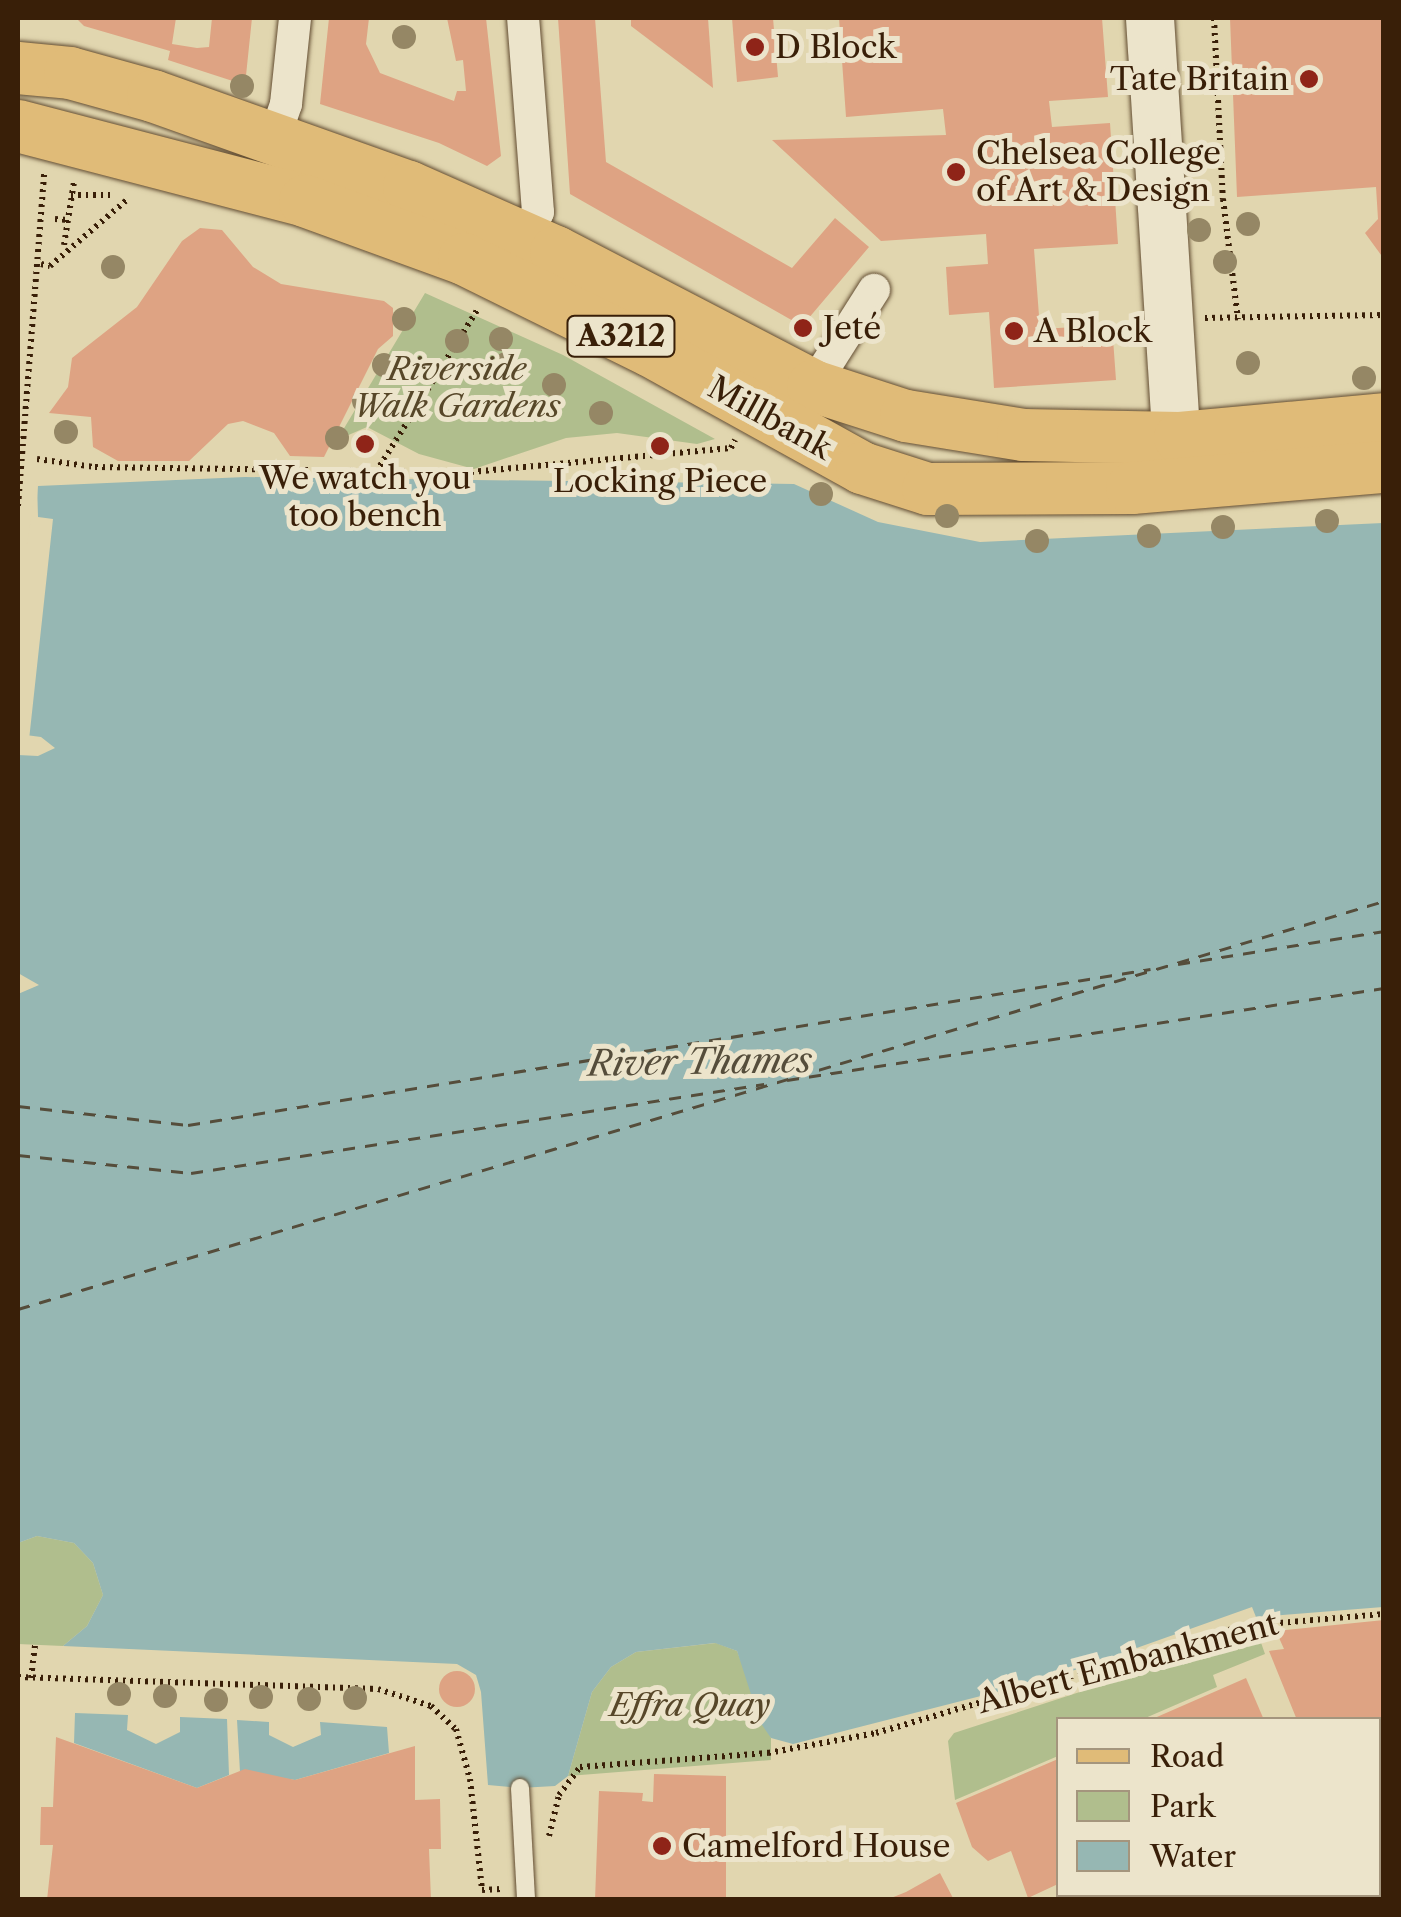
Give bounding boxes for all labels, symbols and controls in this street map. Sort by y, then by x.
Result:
place label: D Block [775,28,896,66]
marker: D Block [744,36,766,58]
place label: Tate Britain [1110,60,1289,98]
marker: Tate Britain [1298,68,1320,90]
place label: Chelsea College of Art & Design [976,135,1221,210]
marker: Chelsea College of Art & Design [945,161,967,183]
place label: Jeté [823,309,881,347]
road number: A3212 [566,311,676,361]
place label: A Block [1034,312,1153,350]
marker: Jeté [792,317,814,339]
marker: A Block [1003,320,1025,342]
park label: Riverside Walk Gardens [353,351,561,426]
street label: Millbank [701,368,839,468]
marker: We watch you too bench [354,433,376,455]
marker: Locking Piece [649,435,671,457]
place label: We watch you too bench [258,460,472,535]
place label: Locking Piece [553,462,767,500]
water label: River Thames [588,1039,812,1085]
street label: Albert Embankment [974,1604,1282,1722]
park label: Effra Quay [609,1686,771,1724]
legend [1056,1717,1381,1897]
text: Road [1150,1738,1224,1775]
text: Park [1150,1788,1215,1825]
place label: Camelford House [682,1827,950,1865]
marker: Camelford House [651,1835,673,1857]
text: Water [1150,1838,1236,1875]

